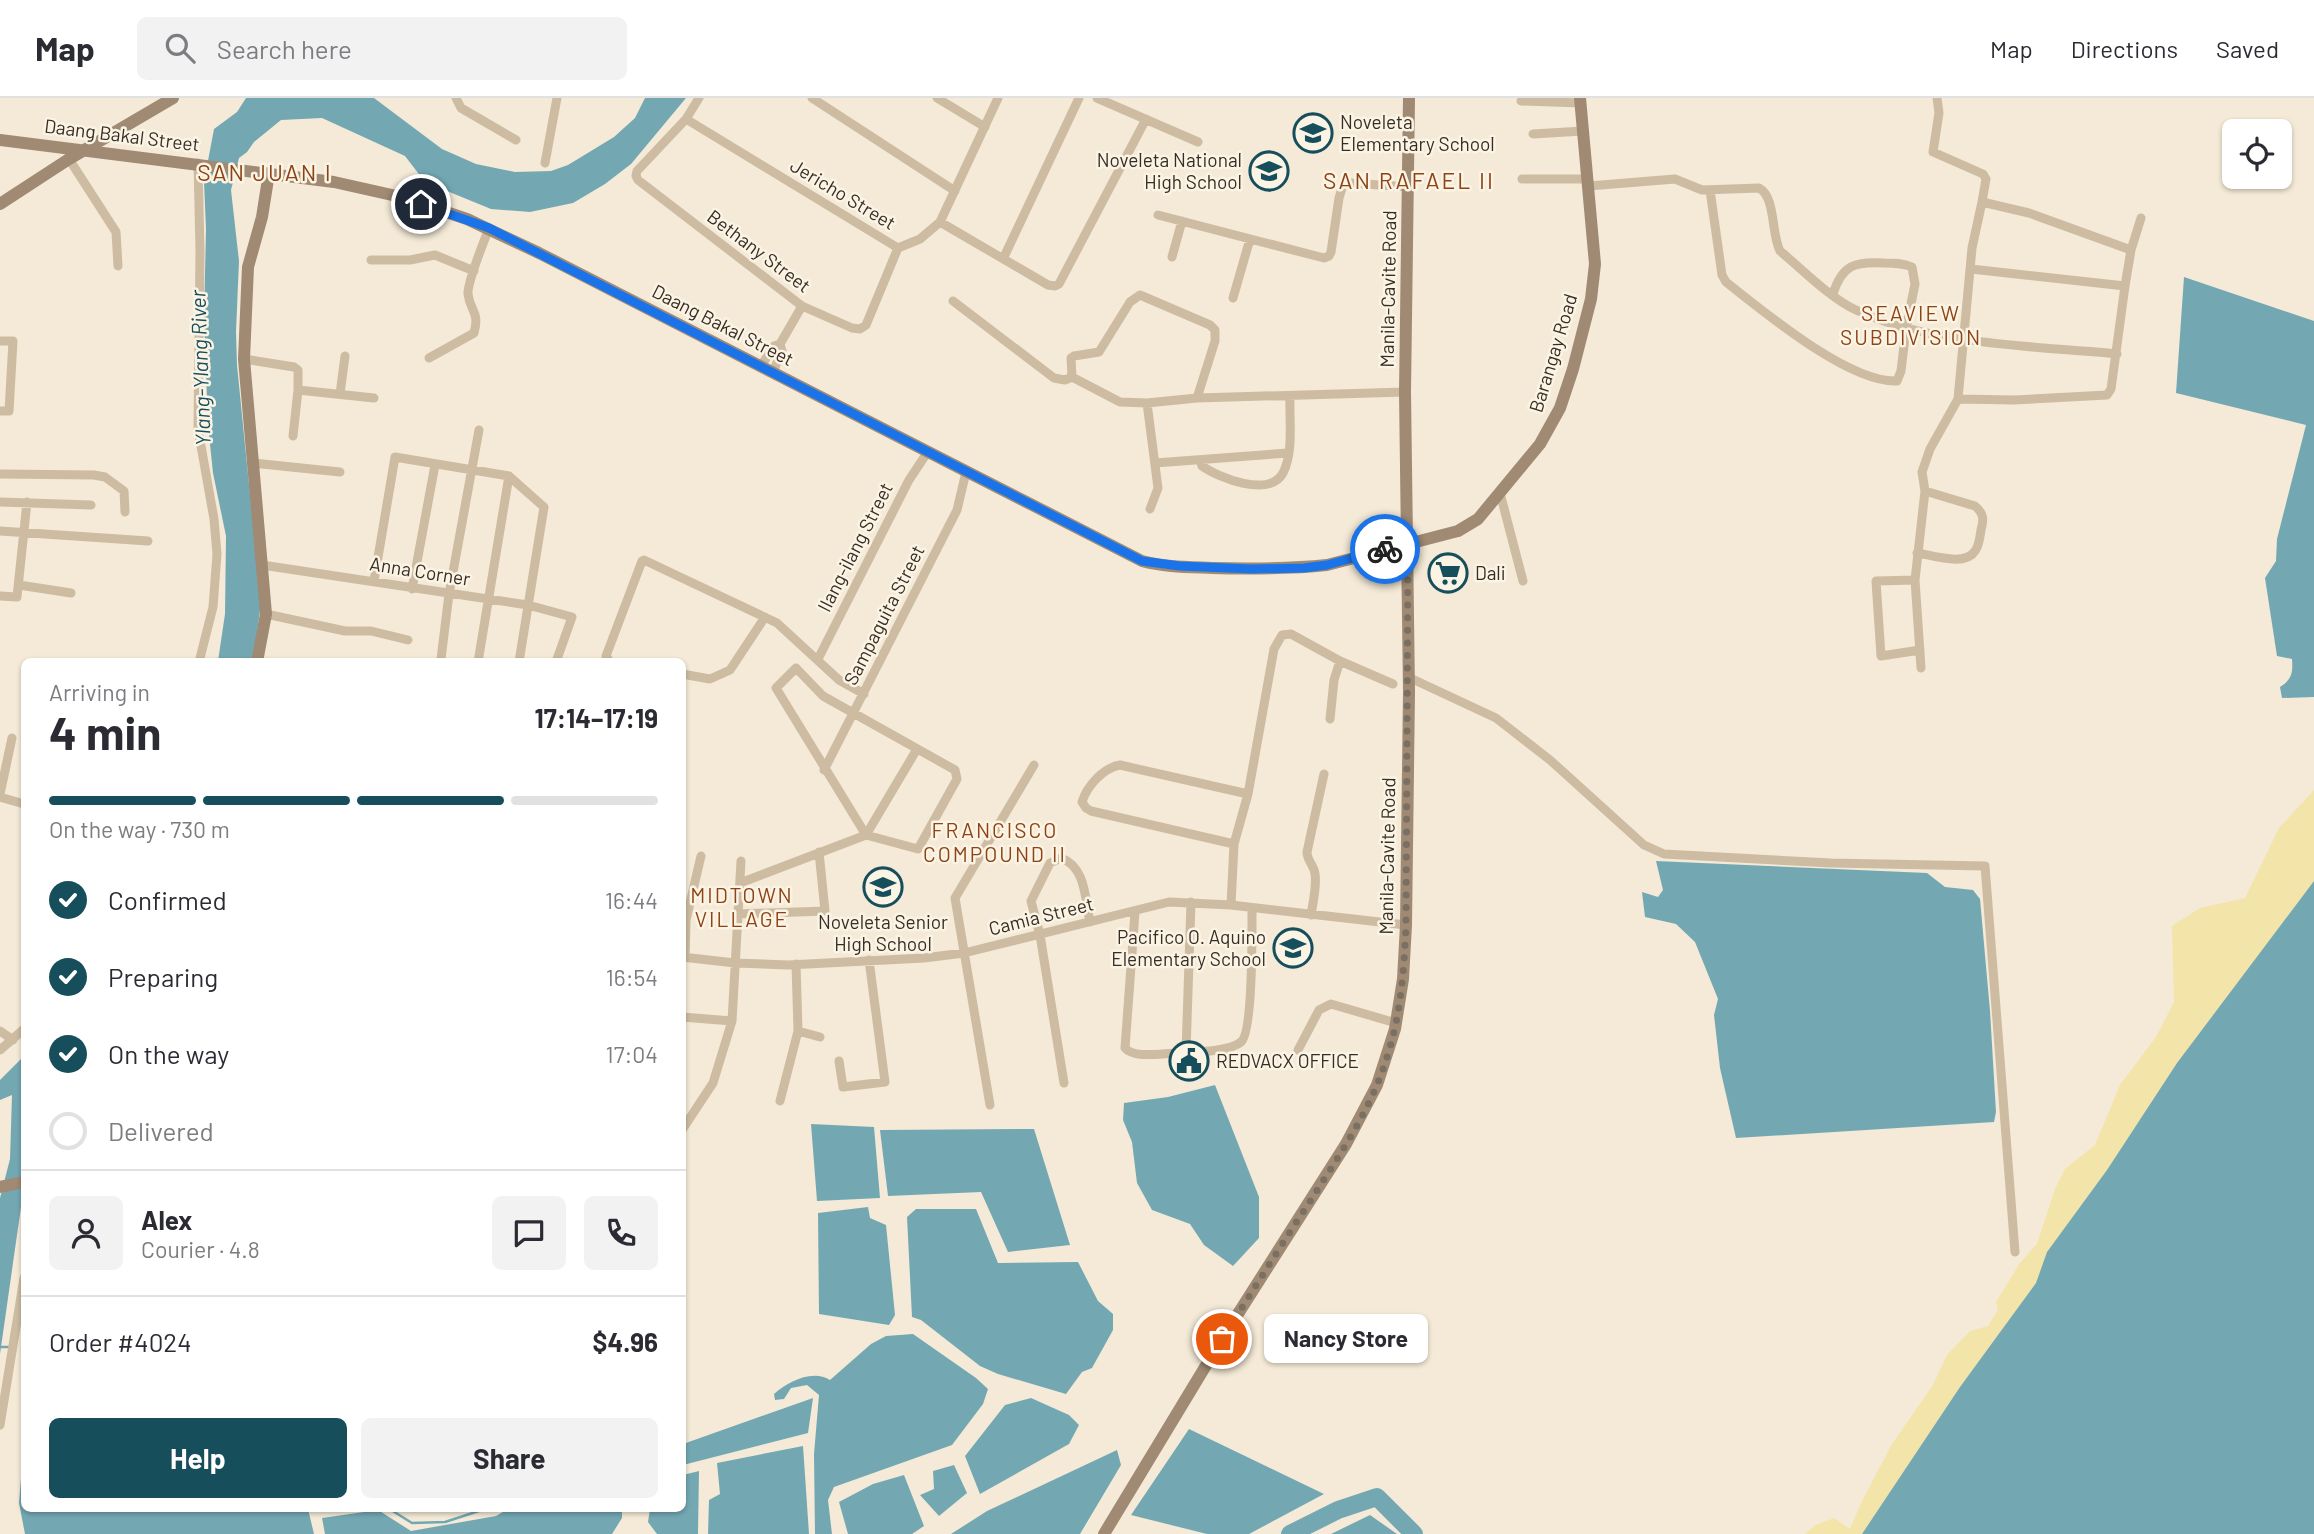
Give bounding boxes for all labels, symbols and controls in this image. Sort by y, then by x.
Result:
search box [137,17,627,80]
text: Map [35,28,95,68]
icon: search [161,29,199,67]
text: Search here [217,33,352,64]
text: Map [1990,34,2033,63]
text: Directions [2071,34,2178,63]
text: Saved [2216,34,2279,63]
place label: Noveleta Elementary School [1340,110,1495,155]
school or university icon: Noveleta Elementary School [1292,112,1334,154]
street label: Daang Bakal Street [43,114,201,155]
map controls [2222,119,2292,189]
button: locate [2222,119,2292,189]
place label: Noveleta National High School [1097,148,1242,193]
school or university icon: Noveleta National High School [1248,150,1290,192]
street label: Jericho Street [786,153,900,234]
district label: SAN JUAN I [197,158,333,186]
district label: SAN RAFAEL II [1323,166,1495,194]
pin [391,174,451,234]
icon: home [402,185,440,223]
street label: Bethany Street [703,204,815,297]
street label: Manila-Cavite Road [1375,210,1400,368]
street label: Daang Bakal Street [649,279,798,370]
water label: Ylang-Ylang River [184,289,215,446]
street label: Barangay Road [1524,291,1581,415]
district label: SEAVIEW SUBDIVISION [1840,300,1982,349]
street label: Ilang-ilang Street [812,478,897,615]
courier [1350,514,1420,584]
icon: bike [1366,530,1404,568]
street label: Sampaguita Street [838,541,929,689]
street label: Anna Corner [368,551,472,590]
supermarket icon: Dali [1427,552,1469,594]
place label: Dali [1475,561,1506,584]
text: Arriving in [49,678,150,706]
text: 17:14–17:19 [535,702,658,733]
text: 4 min [49,704,161,759]
street label: Manila-Cavite Road [1374,777,1399,935]
text: On the way · 730 m [49,815,230,843]
district label: FRANCISCO COMPOUND II [923,817,1067,866]
school or university icon: Noveleta Senior High School [862,866,904,908]
icon: check [49,881,87,919]
district label: MIDTOWN VILLAGE [690,882,794,931]
text: Confirmed [108,884,227,915]
text: 16:44 [605,886,658,914]
street label: Camia Street [986,891,1096,940]
place label: Noveleta Senior High School [818,910,948,955]
place label: Pacifico O. Aquino Elementary School [1111,925,1266,970]
school or university icon: Pacifico O. Aquino Elementary School [1272,927,1314,969]
icon: check [49,958,87,996]
text: Preparing [108,961,218,992]
text: 16:54 [606,963,658,991]
icon: check [49,1035,87,1073]
text: On the way [108,1038,229,1069]
text: 17:04 [606,1040,658,1068]
public building icon: REDVACX OFFICE [1168,1040,1210,1082]
place label: REDVACX OFFICE [1216,1049,1359,1072]
text: Delivered [108,1115,214,1146]
button: person [49,1196,123,1270]
button: chat [492,1196,566,1270]
button: phone [584,1196,658,1270]
text: Alex [141,1204,192,1235]
text: Courier · 4.8 [141,1235,260,1263]
pin [1192,1309,1252,1369]
callout: Nancy Store [1264,1314,1428,1364]
icon: bag [1203,1320,1241,1358]
text: Nancy Store [1284,1324,1408,1352]
text: Order #4024 [49,1326,192,1357]
text: $4.96 [593,1326,658,1357]
button: Help [49,1418,347,1498]
button: Share [361,1418,658,1498]

